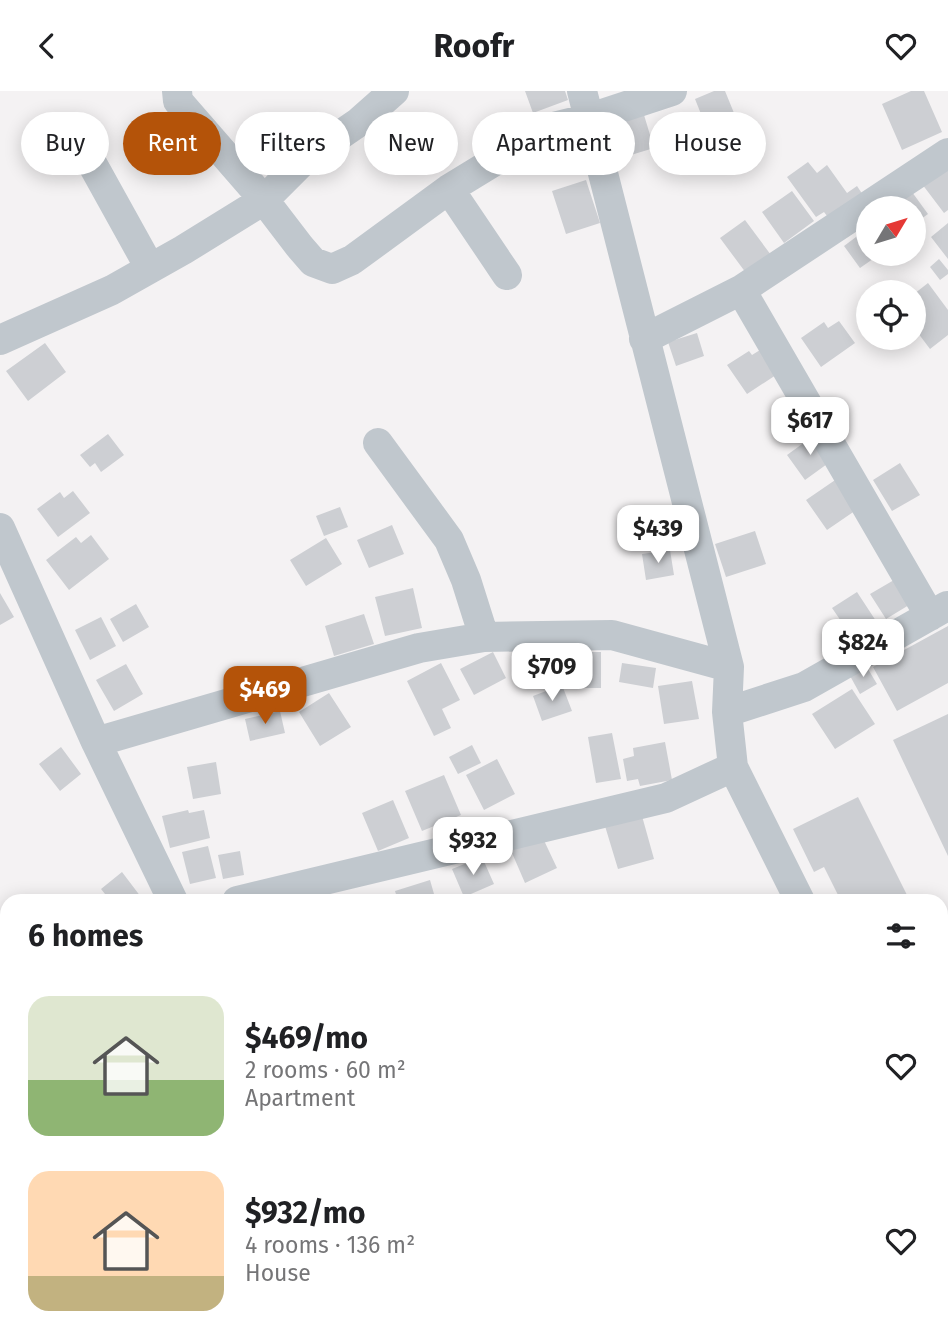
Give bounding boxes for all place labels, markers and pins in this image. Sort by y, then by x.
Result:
pin: $617 [769,397,851,457]
pin: $439 [617,505,699,565]
pin: $824 [822,619,904,679]
pin: $709 [511,643,593,703]
pin: $469 [224,667,306,726]
pin: $932 [432,817,514,877]

